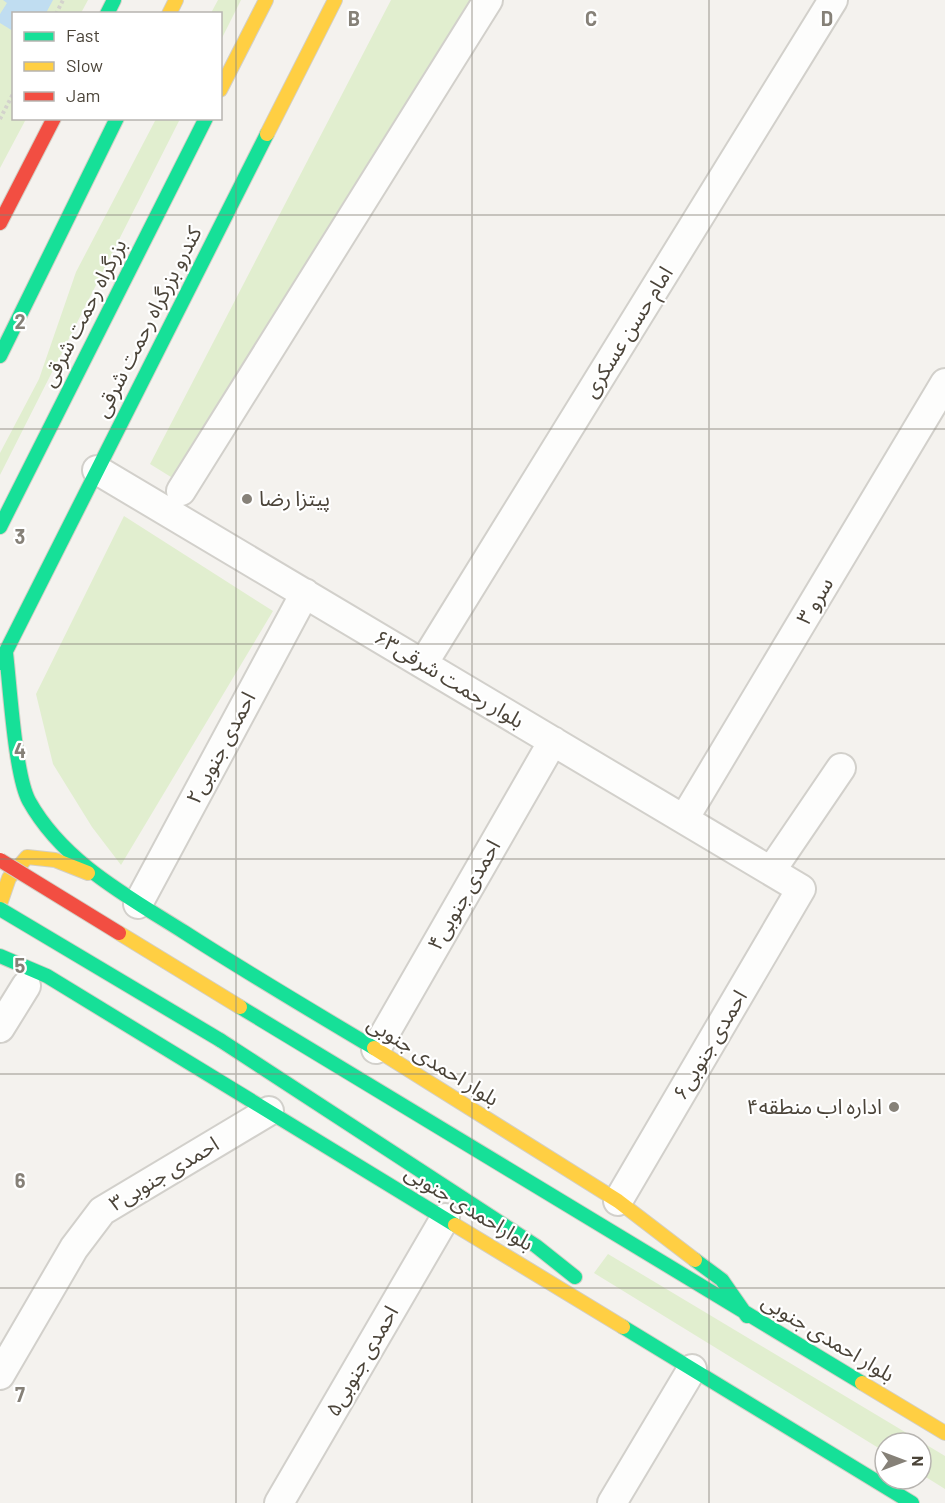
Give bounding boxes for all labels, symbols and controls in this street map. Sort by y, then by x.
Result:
text: B [348,6,360,30]
text: C [585,6,597,30]
text: D [821,6,833,30]
legend [12,12,222,120]
text: Fast [66,24,100,46]
text: Slow [66,54,103,76]
text: Jam [66,84,100,106]
street label: کندرو بزرگراه رحمت شرقی [88,221,207,421]
street label: بزرگراه رحمت شرقی [35,234,132,391]
street label: امام حسن عسکری [576,261,681,404]
text: 2 [14,309,26,333]
place label: پیتزا رضا [259,485,330,512]
marker: پیتزا رضا [240,492,254,506]
text: 3 [15,524,25,548]
street label: سرو ۳ [790,572,838,629]
street label: بلوار رحمت شرقی۶۳ [370,623,529,733]
street label: احمدی جنوبی۲ [180,687,261,808]
text: 4 [14,738,26,762]
street label: احمدی جنوبی۴ [421,835,505,954]
text: 5 [15,953,26,977]
street label: احمدی جنوبی۶ [666,985,752,1104]
street label: بلوار احمدی جنوبی [363,1009,504,1111]
place label: اداره اب منطقه۴ [747,1093,882,1119]
marker: اداره اب منطقه۴ [887,1100,901,1114]
street label: احمدی جنوبی۳ [104,1130,223,1216]
street label: بلواراحمدی جنوبی [400,1159,539,1256]
text: 6 [15,1168,26,1192]
street label: بلوار احمدی جنوبی [757,1287,900,1387]
street label: احمدی جنوبی۵ [319,1301,403,1420]
text: 7 [15,1382,25,1406]
north arrow [873,1431,933,1491]
text: N [909,1456,928,1466]

